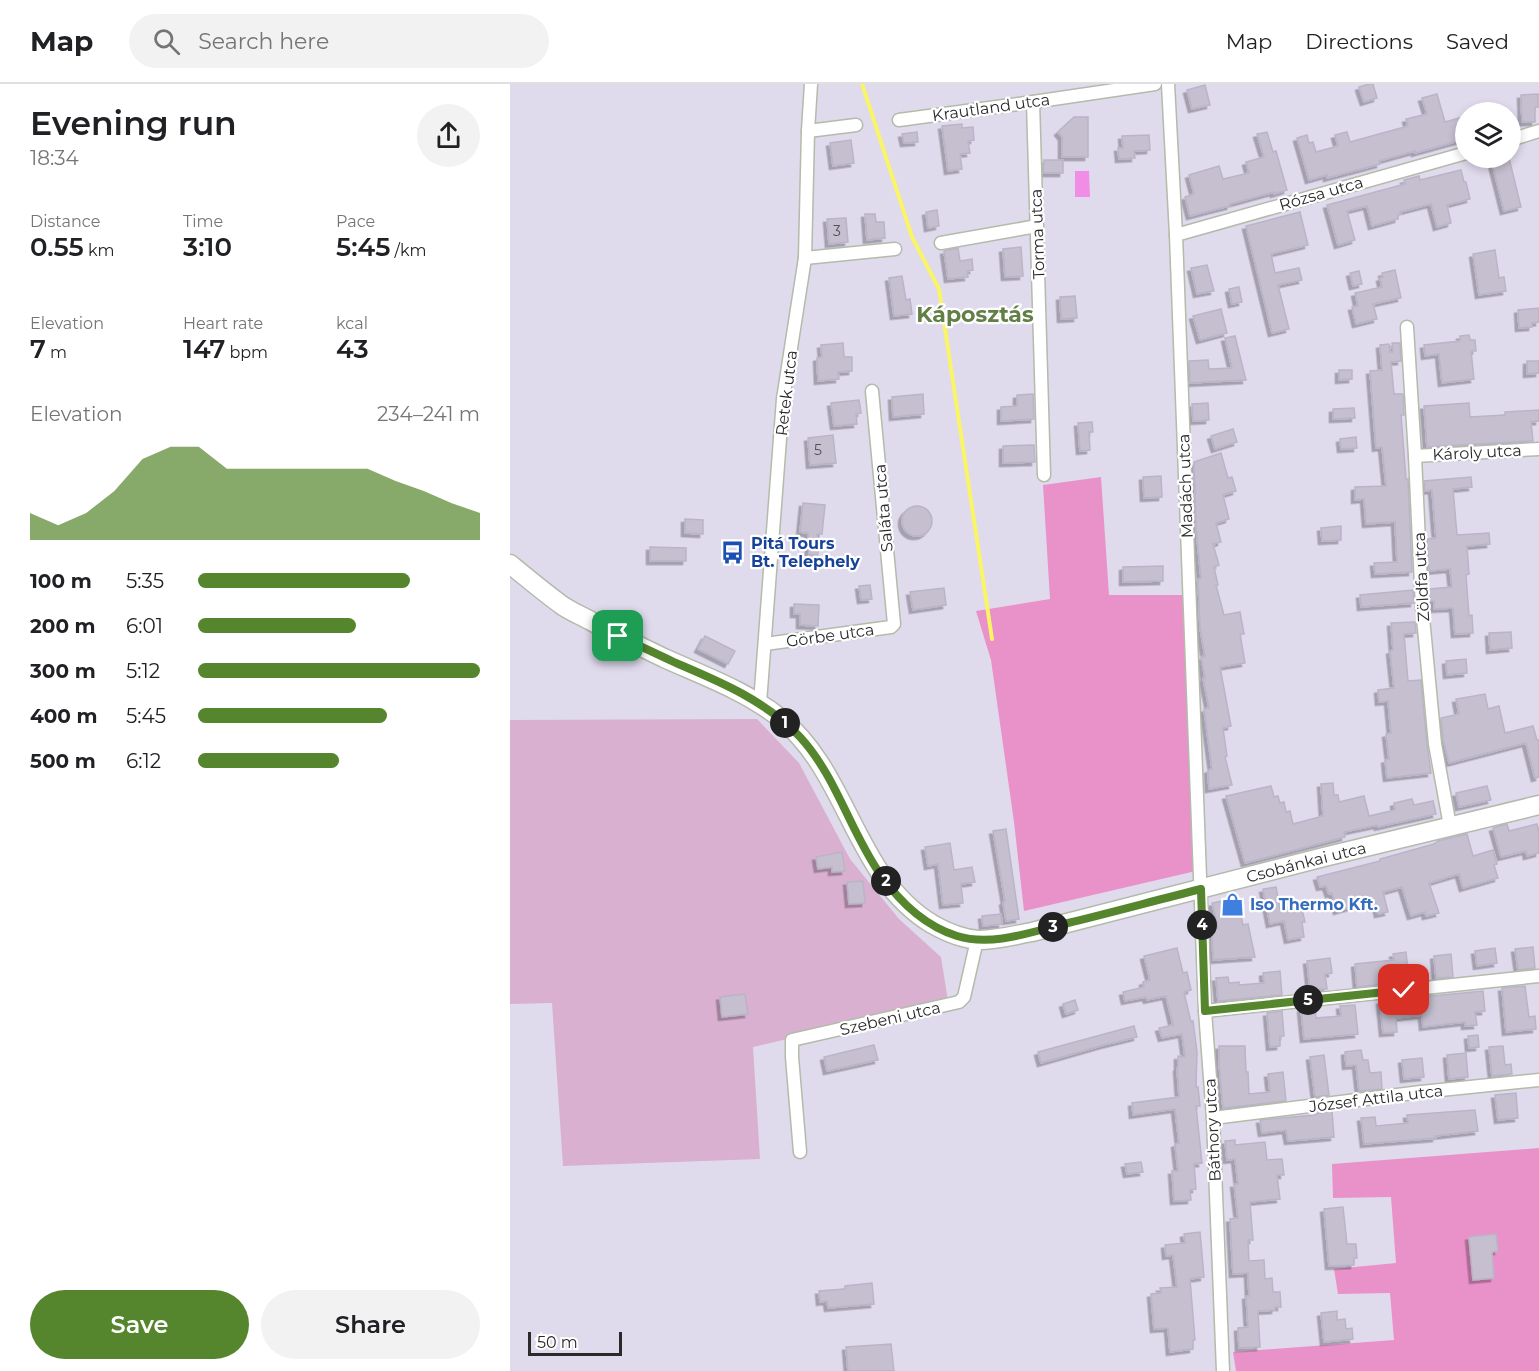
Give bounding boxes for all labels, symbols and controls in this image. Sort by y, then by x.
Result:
search box [129,14,549,68]
text: Map [30,24,93,58]
icon: search [150,25,183,58]
text: Search here [198,28,329,55]
text: Map [1226,29,1272,54]
text: Directions [1305,29,1413,54]
text: Saved [1446,29,1509,54]
street label: Krautland utca [931,90,1051,125]
map controls [1455,102,1521,168]
button: layers [1455,102,1521,168]
text: Evening run [30,103,237,143]
button: share [417,104,480,167]
text: 18:34 [30,146,79,170]
street label: Rózsa utca [1277,172,1365,215]
street label: Torma utca [1026,188,1049,280]
text: Distance [30,212,100,231]
text: Time [183,212,223,231]
text: Pace [336,212,375,231]
house number: 3 [833,222,841,240]
text: 0.55 [30,231,84,263]
text: 3:10 [183,231,232,263]
text: 5:45 [336,231,390,263]
text: km [84,241,114,260]
text: /km [390,241,426,260]
district label: Káposztás [916,301,1034,328]
text: Elevation [30,314,104,333]
text: Heart rate [183,314,263,333]
text: kcal [336,314,368,333]
text: 7 [30,333,46,365]
text: 147 [183,333,225,365]
text: 43 [336,333,369,365]
text: m [46,343,67,362]
text: bpm [225,343,268,362]
street label: Retek utca [772,349,801,437]
text: Elevation [30,402,122,426]
text: 234–241 m [377,402,480,426]
street label: Madách utca [1174,434,1197,538]
house number: 5 [814,441,822,459]
street label: Károly utca [1432,441,1522,464]
street label: Saláta utca [870,463,897,553]
street label: Zöldfa utca [1410,532,1433,622]
place label: Pitá Tours Bt. Telephely [751,534,860,571]
bus stop icon: Pitá Tours Bt. Telephely [720,539,746,565]
text: 100 m [30,569,92,593]
text: 5:35 [126,569,164,593]
pin [592,610,643,661]
text: 200 m [30,614,96,638]
text: 6:01 [126,614,163,638]
icon: arrive [601,619,634,652]
street label: Görbe utca [785,620,875,651]
text: 300 m [30,659,96,683]
text: 5:12 [126,659,160,683]
text: 400 m [30,704,98,728]
text: 5:45 [126,704,166,728]
pin: 1 [770,708,800,738]
text: 1 [782,713,788,732]
text: 500 m [30,749,96,773]
text: 6:12 [126,749,161,773]
street label: Csobánkai utca [1244,838,1368,887]
pin: 2 [871,866,901,896]
text: 2 [881,871,891,890]
shop icon: Iso Thermo Kft. [1219,891,1245,917]
place label: Iso Thermo Kft. [1250,895,1378,914]
pin: 4 [1187,910,1217,940]
pin: 3 [1038,912,1068,942]
text: 4 [1196,915,1208,934]
text: 3 [1048,917,1058,936]
pin [1378,964,1429,1015]
icon: check [1387,973,1420,1006]
pin: 5 [1293,985,1323,1015]
text: 5 [1303,990,1313,1009]
street label: Szebeni utca [838,998,942,1039]
street label: Báthory utca [1200,1078,1225,1182]
street label: József Attila utca [1307,1081,1444,1116]
button: Save [30,1290,249,1359]
button: Share [261,1290,480,1359]
scale bar [528,1329,622,1356]
text: 50 m [537,1333,578,1352]

